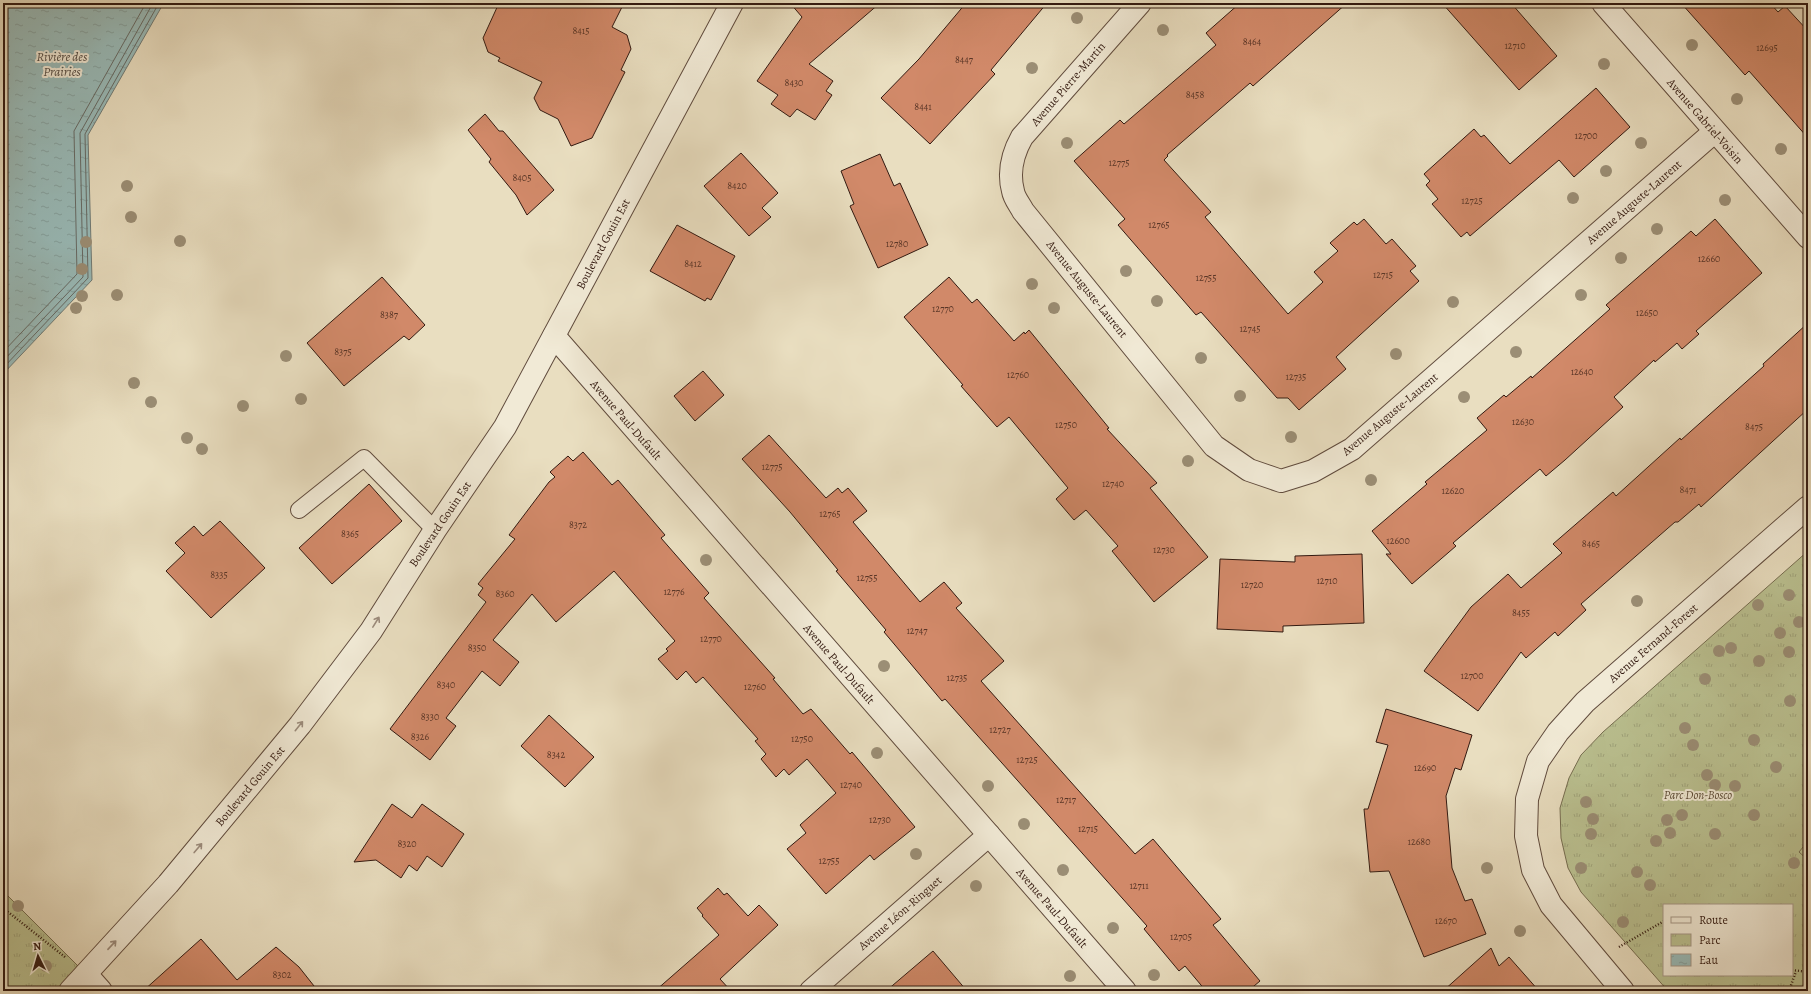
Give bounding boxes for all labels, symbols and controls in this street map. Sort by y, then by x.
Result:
house number: 8415 [572,24,590,37]
house number: 8464 [1243,35,1262,48]
street label: Avenue Pierre-Martin [1026,38,1109,130]
house number: 12710 [1504,39,1526,52]
house number: 12695 [1756,41,1778,54]
water label: Rivière des Prairies [37,48,88,80]
house number: 8447 [955,53,974,66]
street label: Avenue Gabriel-Voisin [1663,74,1747,167]
house number: 8430 [785,76,803,89]
house number: 8458 [1186,88,1204,101]
house number: 8441 [914,100,932,113]
house number: 12700 [1574,129,1598,142]
house number: 12775 [1109,156,1129,169]
street label: Avenue Auguste-Laurent [1582,156,1685,248]
house number: 8405 [512,171,532,184]
house number: 8420 [727,179,747,192]
house number: 12725 [1461,194,1483,207]
street label: Boulevard Gouin Est [572,196,634,292]
house number: 12765 [1148,218,1170,231]
street label: Avenue Auguste-Laurent [1042,236,1131,341]
house number: 12780 [886,237,908,250]
house number: 12660 [1698,252,1720,265]
house number: 8412 [684,257,702,270]
house number: 12715 [1373,268,1393,281]
house number: 12755 [1196,271,1216,284]
house number: 12770 [932,302,954,315]
house number: 12650 [1636,306,1658,319]
house number: 8387 [380,308,399,321]
house number: 12745 [1239,322,1261,335]
house number: 8375 [334,345,352,358]
house number: 12640 [1571,365,1593,378]
house number: 12760 [1007,368,1029,381]
street label: Avenue Auguste-Laurent [1338,369,1441,460]
house number: 12735 [1286,370,1306,383]
street label: Avenue Paul-Dufault [586,376,665,464]
house number: 12630 [1512,415,1534,428]
house number: 12750 [1055,418,1077,431]
house number: 8475 [1745,420,1763,433]
house number: 12775 [762,460,782,473]
house number: 12740 [1102,477,1124,490]
street label: Boulevard Gouin Est [405,478,475,570]
house number: 8471 [1680,483,1697,496]
house number: 12620 [1442,484,1464,497]
house number: 12765 [819,507,841,520]
house number: 8372 [569,518,587,531]
house number: 8365 [341,527,359,540]
house number: 12600 [1386,534,1410,547]
house number: 8465 [1582,537,1600,550]
house number: 12730 [1153,543,1175,556]
house number: 8335 [210,568,228,581]
house number: 12755 [857,571,877,584]
house number: 12710 [1316,574,1338,587]
house number: 12720 [1241,578,1263,591]
house number: 12776 [663,585,685,598]
house number: 8360 [496,587,514,600]
street label: Avenue Fernand-Forest [1604,600,1701,687]
house number: 8455 [1512,606,1530,619]
one-way arrow [373,616,381,628]
street label: Avenue Paul-Dufault [799,620,878,708]
house number: 12747 [906,624,928,637]
house number: 12770 [700,632,722,645]
house number: 8350 [468,641,486,654]
house number: 12700 [1460,669,1484,682]
house number: 12735 [947,671,967,684]
house number: 8340 [437,678,455,691]
house number: 12760 [744,680,766,693]
house number: 8330 [421,710,439,723]
one-way arrow [295,721,304,732]
house number: 12727 [989,723,1011,736]
house number: 8326 [411,730,430,743]
house number: 12750 [791,732,813,745]
street label: Boulevard Gouin Est [212,742,288,830]
house number: 8342 [547,748,565,761]
house number: 12725 [1016,753,1038,766]
house number: 12690 [1414,761,1436,774]
house number: 12740 [840,778,862,791]
park label: Parc Don-Bosco [1664,787,1732,803]
house number: 12717 [1056,793,1077,806]
house number: 12730 [869,813,891,826]
house number: 12715 [1078,822,1098,835]
house number: 12680 [1408,835,1430,848]
house number: 8320 [397,837,417,850]
one-way arrow [194,842,203,853]
house number: 12755 [819,854,839,867]
street label: Avenue Paul-Dufault [1012,864,1091,952]
street label: Avenue Léon-Ringuet [854,872,945,954]
house number: 12711 [1129,879,1149,892]
legend [1663,904,1793,976]
text: Route [1699,912,1728,928]
house number: 12670 [1435,914,1457,927]
house number: 12705 [1170,930,1192,943]
text: Parc [1699,932,1721,948]
north arrow [18,936,58,976]
text: N [33,939,42,954]
one-way arrow [107,940,117,950]
text: Eau [1699,952,1718,968]
house number: 8302 [272,968,292,981]

